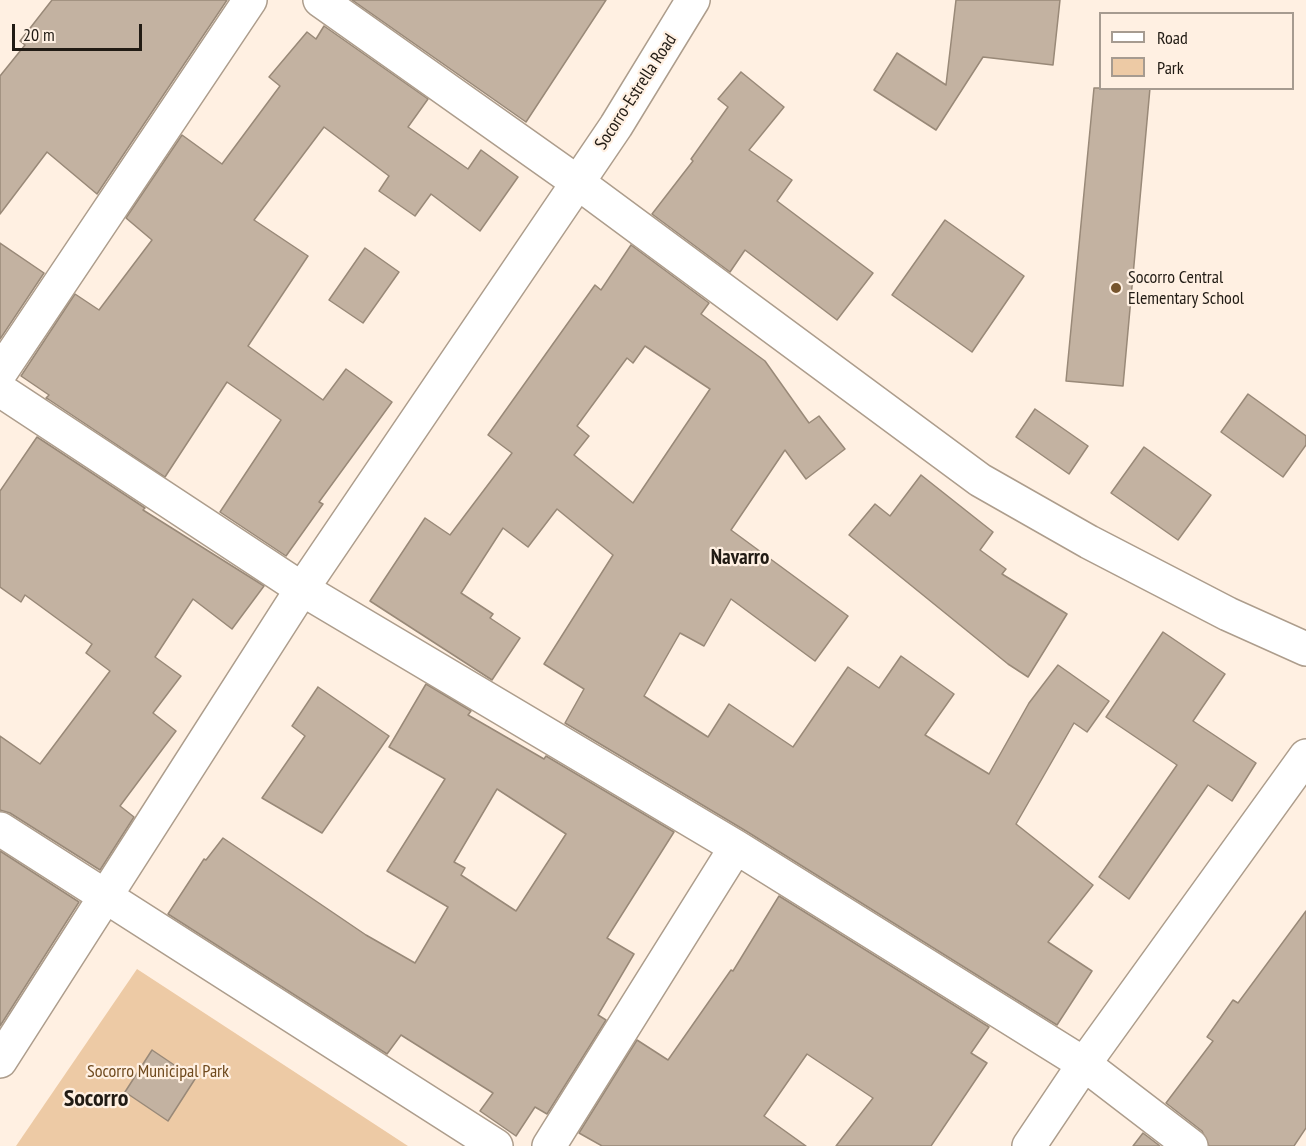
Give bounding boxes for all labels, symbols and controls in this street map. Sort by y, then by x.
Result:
scale bar [15,12,146,50]
legend [1099,12,1294,90]
text: 20 m [23,23,55,46]
text: Road [1157,26,1188,49]
street label: Socorro-Estrella Road [591,30,681,154]
text: Park [1157,56,1184,79]
place label: Socorro Central Elementary School [1128,267,1244,310]
marker: Socorro Central Elementary School [1109,281,1123,295]
district label: Navarro [711,545,769,571]
park label: Socorro Municipal Park [87,1061,229,1083]
district label: Socorro [64,1085,128,1113]

